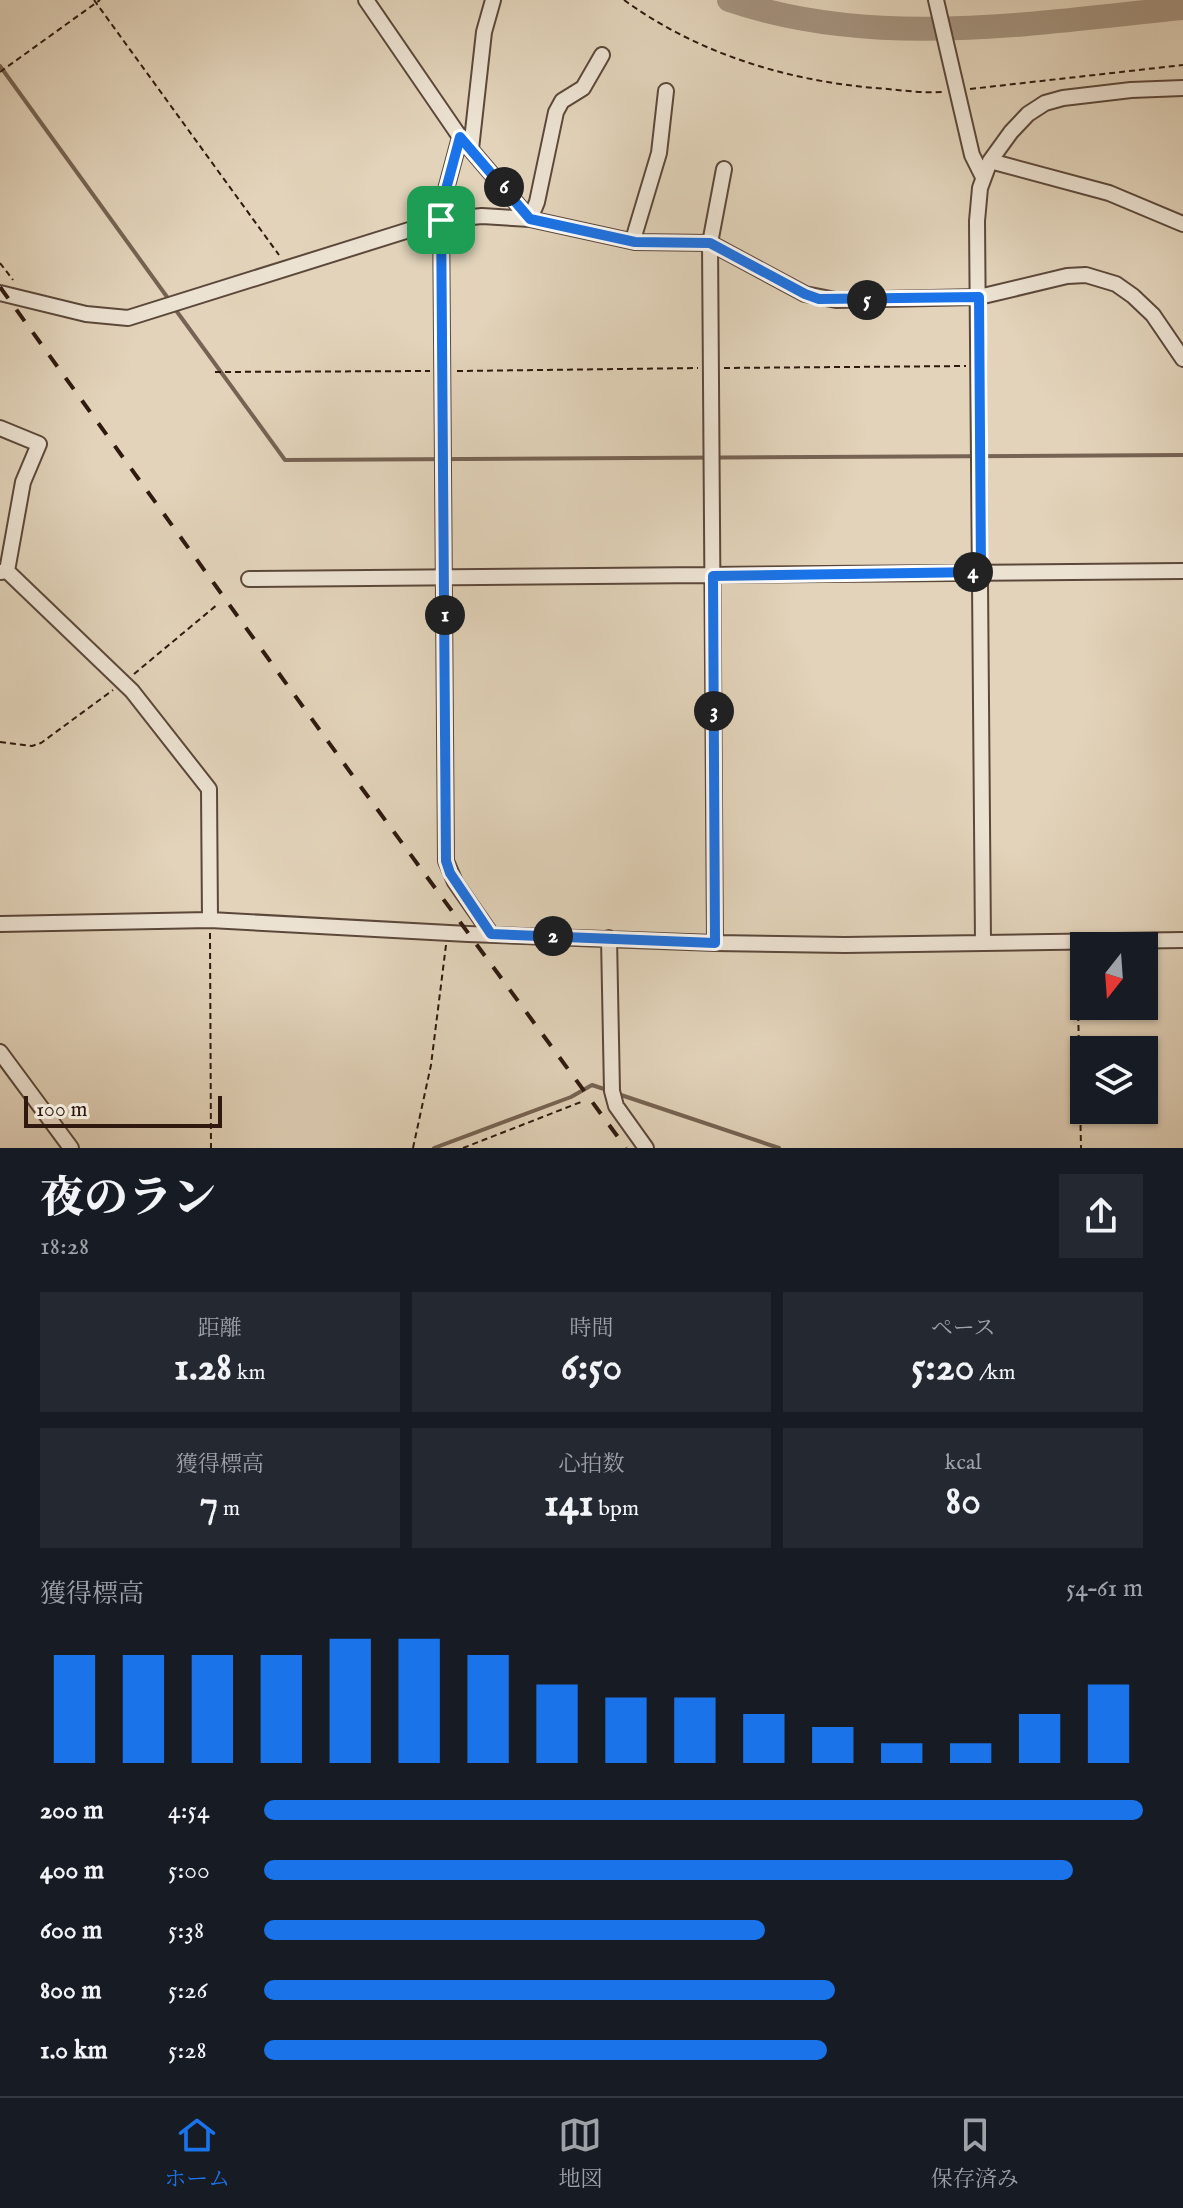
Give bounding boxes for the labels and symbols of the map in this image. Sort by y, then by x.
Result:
pin: 6 [484,167,524,207]
pin [407,186,475,254]
pin: 5 [847,280,887,320]
pin: 4 [953,552,993,592]
pin: 1 [425,595,465,635]
pin: 3 [694,691,734,731]
pin: 2 [533,916,573,956]
north arrow [1070,932,1158,1020]
scale bar [24,1092,222,1128]

